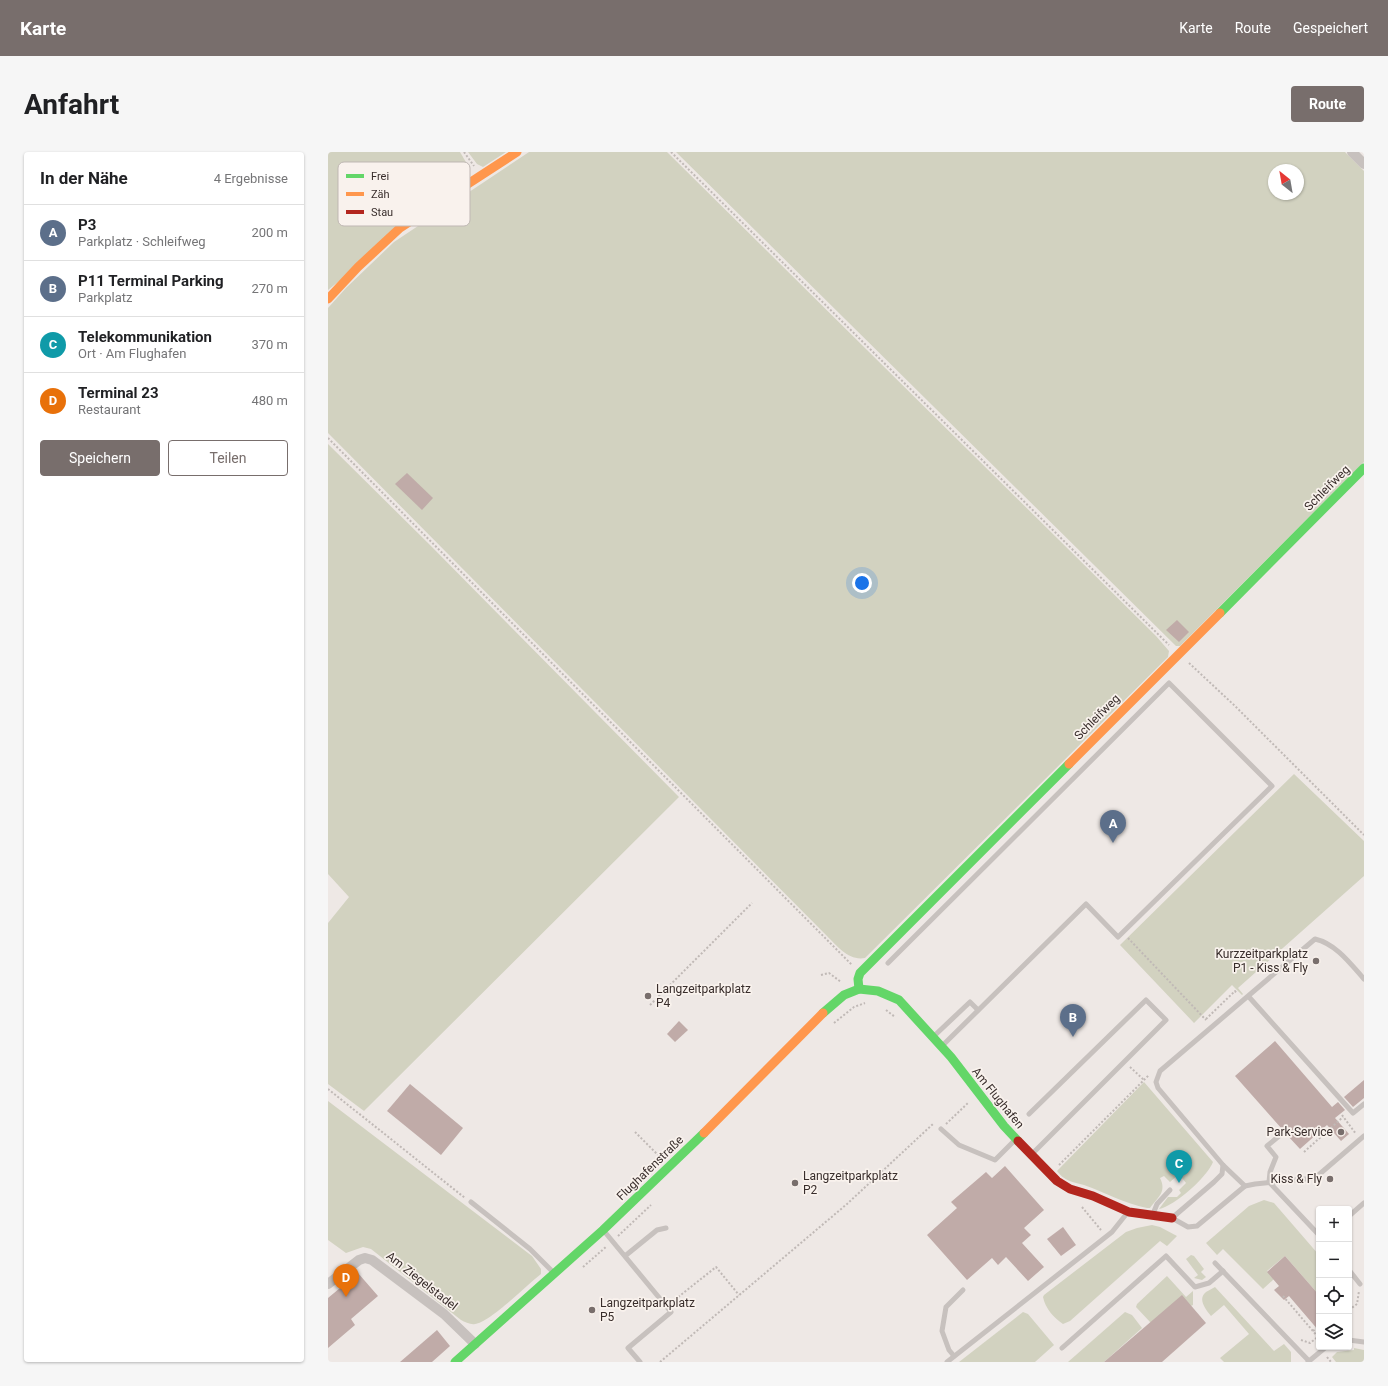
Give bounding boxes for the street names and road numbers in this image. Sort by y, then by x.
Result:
street label: Schleifweg [1301,462,1353,514]
street label: Schleifweg [1071,691,1123,743]
street label: Am Flughafen [969,1065,1027,1131]
street label: Flughafenstraße [614,1133,686,1203]
street label: Am Ziegelstadel [384,1249,460,1313]

